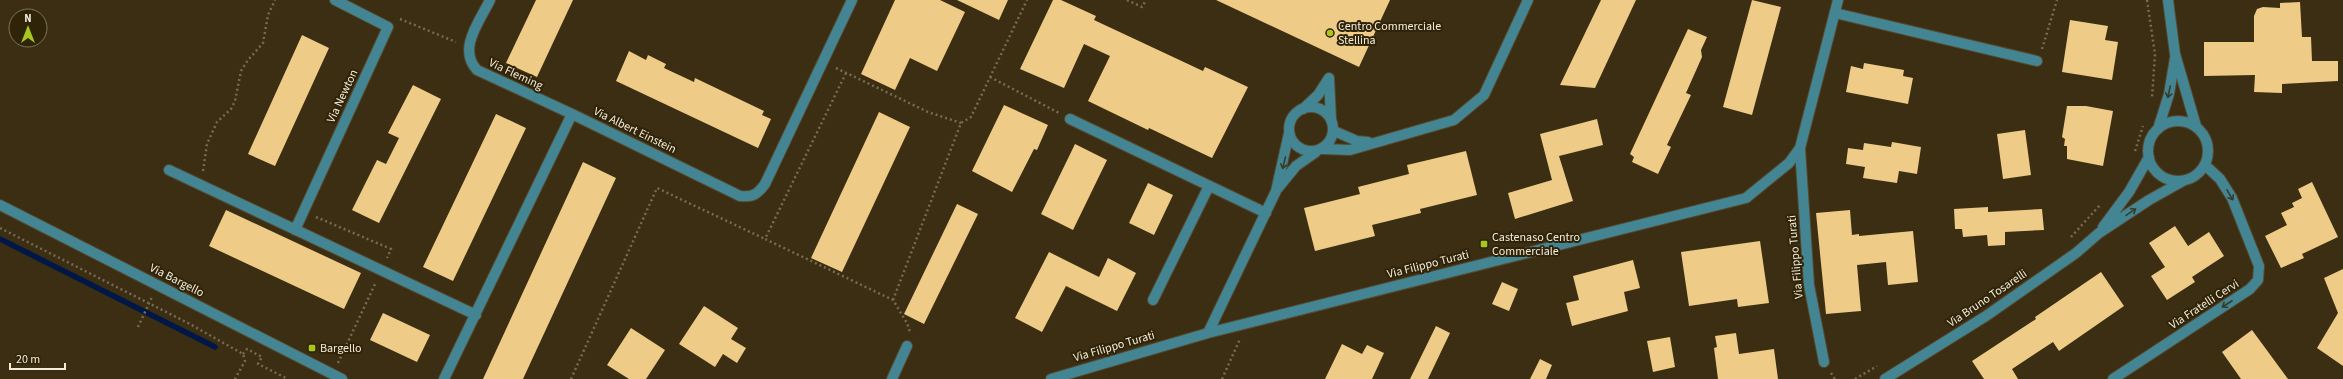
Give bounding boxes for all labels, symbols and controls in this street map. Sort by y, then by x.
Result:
north arrow [8,8,48,48]
text: N [24,11,32,26]
place label: Centro Commerciale Stellina [1338,18,1441,49]
marker: Centro Commerciale Stellina [1325,28,1335,38]
street label: Via Fleming [486,54,546,94]
street label: Via Newton [323,67,362,126]
one-way arrow [2164,85,2172,98]
street label: Via Albert Einstein [590,103,679,158]
one-way arrow [1279,156,1287,169]
one-way arrow [2227,189,2235,201]
one-way arrow [2125,207,2137,215]
street label: Via Filippo Turati [1783,214,1808,299]
place label: Castenaso Centro Commerciale [1492,229,1580,260]
marker: Castenaso Centro Commerciale [1479,239,1489,249]
street label: Via Filippo Turati [1385,246,1471,283]
street label: Via Bargello [147,259,207,301]
street label: Via Bruno Tosarelli [1944,265,2031,331]
street label: Via Fratelli Cervi [2166,275,2243,333]
one-way arrow [2222,300,2233,308]
street label: Via Filippo Turati [1071,327,1157,366]
place label: Bargello [320,340,362,357]
marker: Bargello [307,343,317,353]
scale bar [10,345,65,371]
text: 20 m [16,351,40,368]

